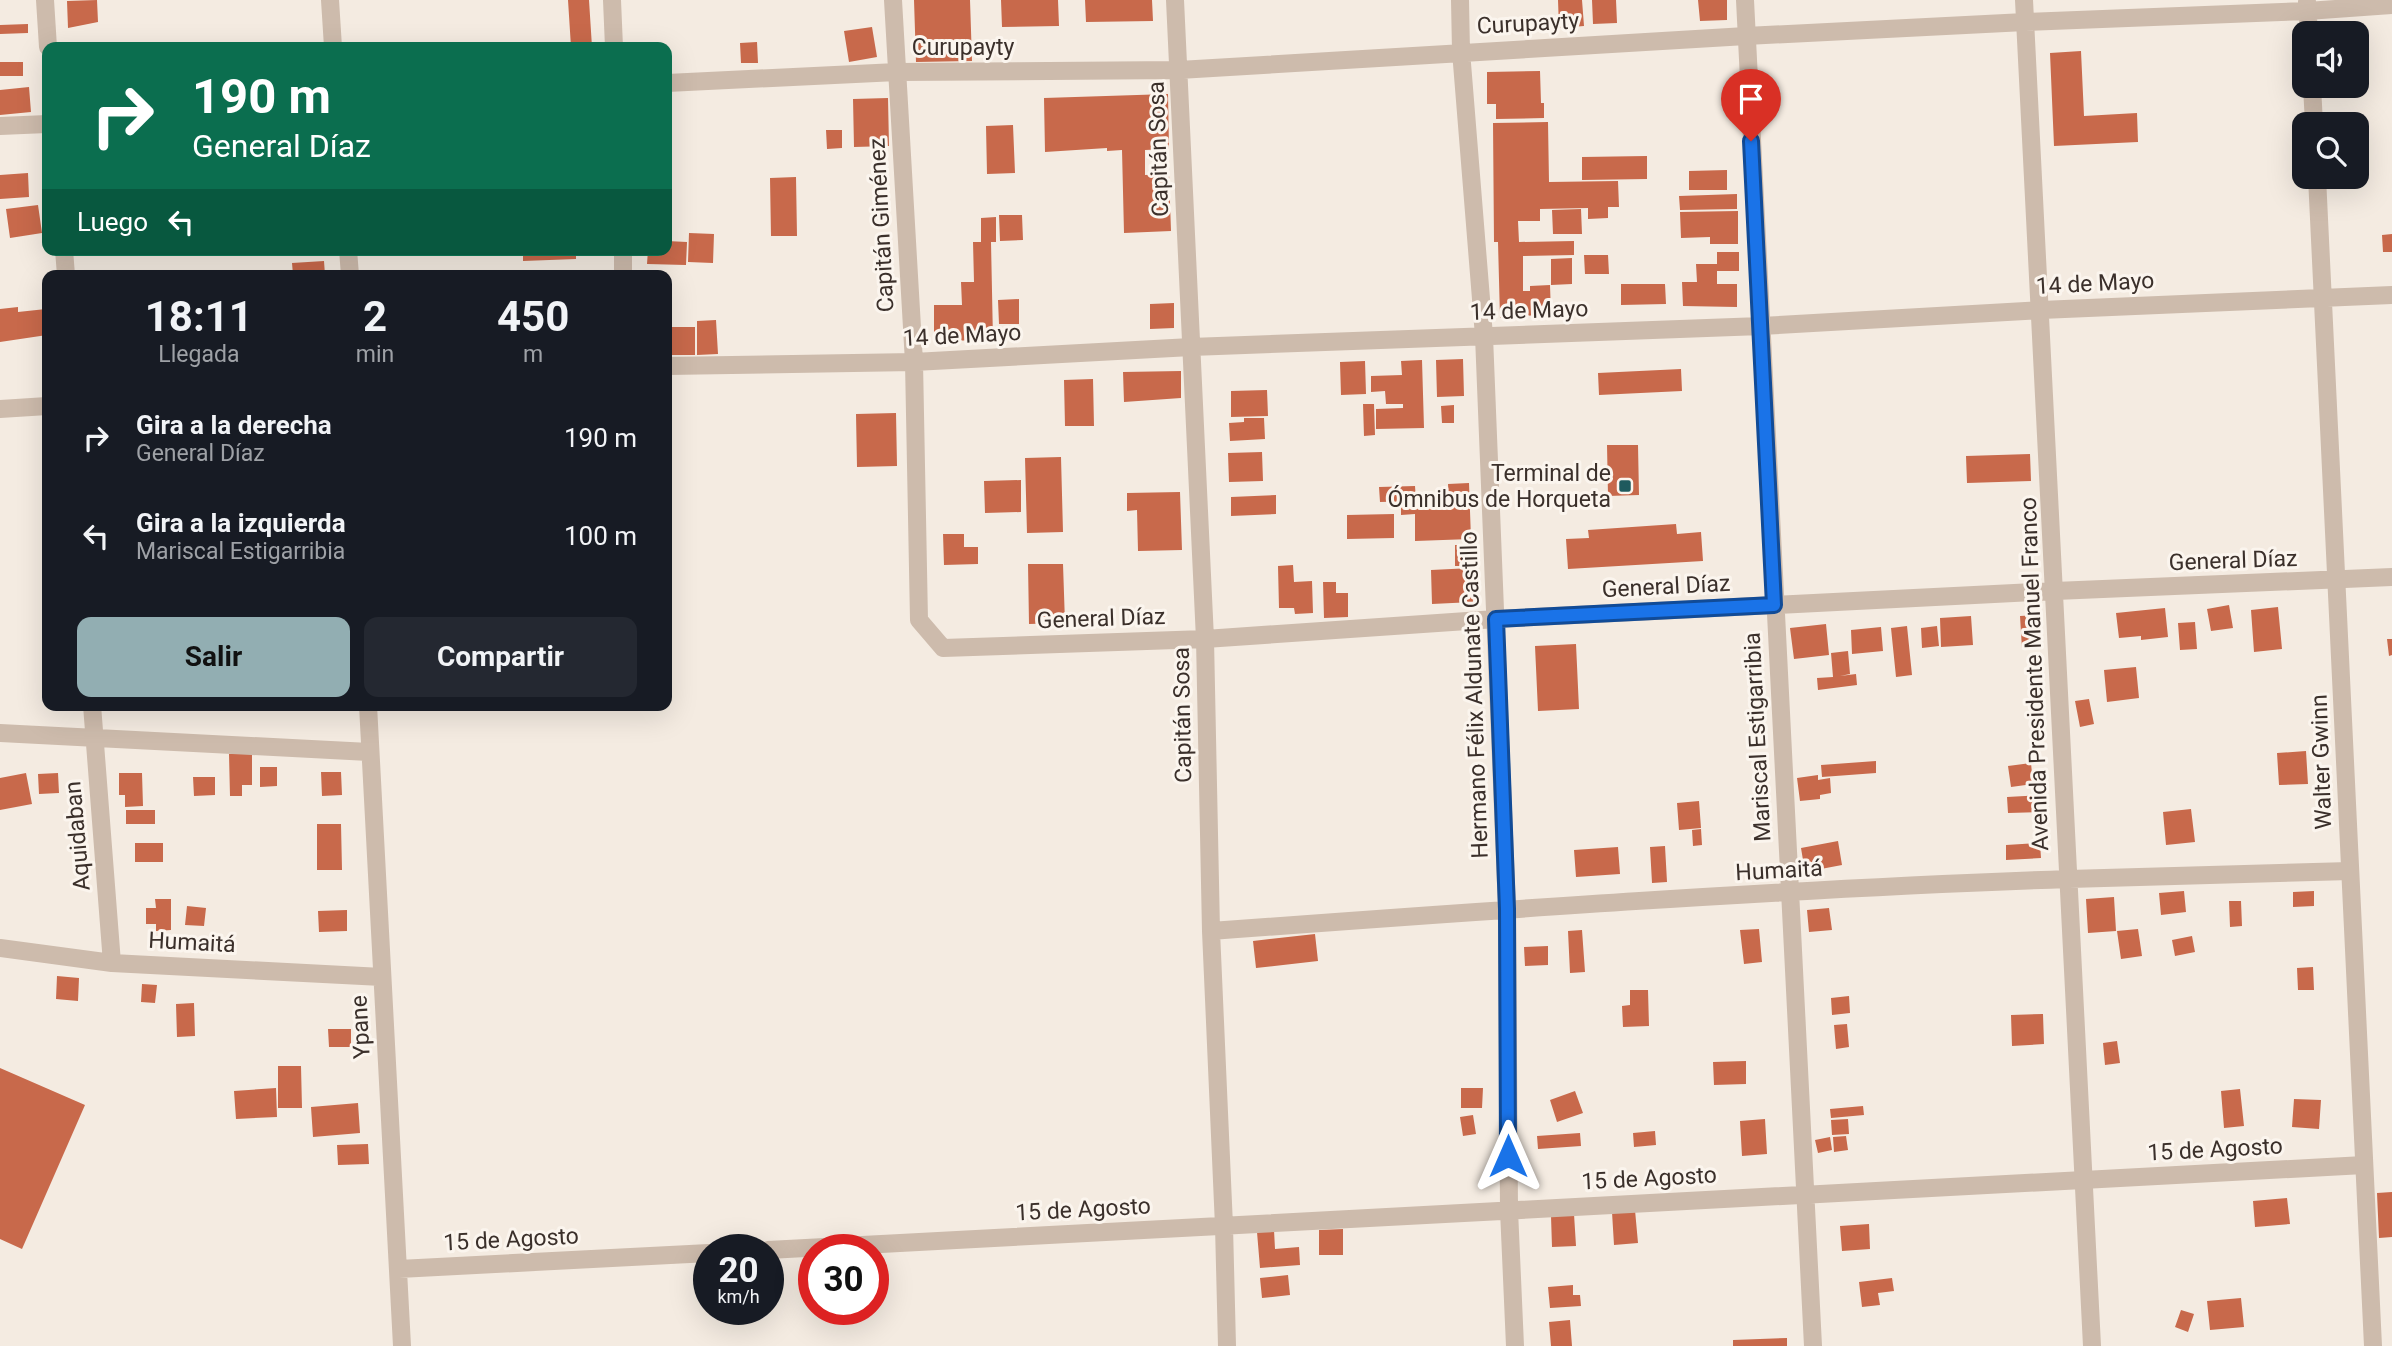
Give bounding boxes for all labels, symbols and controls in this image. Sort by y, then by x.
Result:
street label: Curupayty [1476,7,1580,40]
map controls [2292,21,2369,189]
button: sound [2292,21,2369,98]
street label: Curupayty [912,34,1014,61]
text: 190 m [192,68,331,125]
pin [1721,69,1781,141]
icon: right [77,70,168,161]
icon: arrive [1732,80,1770,118]
street label: Capitán Sosa [1143,81,1174,217]
button: search [2292,112,2369,189]
text: General Díaz [192,127,371,165]
street label: Capitán Giménez [863,137,900,313]
icon: left [162,203,200,241]
text: Luego [77,207,148,237]
street label: 14 de Mayo [2035,267,2155,300]
text: 18:11 [145,292,253,341]
text: 2 [363,292,387,341]
text: 450 [497,292,569,341]
street label: 14 de Mayo [1469,295,1589,326]
street label: 14 de Mayo [902,319,1022,352]
text: Llegada [158,341,239,368]
text: min [356,341,394,368]
text: m [523,341,543,368]
text: Gira a la derecha [136,410,332,440]
icon: right [77,419,115,457]
text: 190 m [564,423,637,453]
text: General Díaz [136,440,265,467]
place label: Terminal de Ómnibus de Horqueta [1388,460,1611,513]
marker: Terminal de Ómnibus de Horqueta [1617,478,1633,494]
street label: Avenida Presidente Manuel Franco [2015,497,2054,851]
text: Gira a la izquierda [136,508,346,538]
icon: left [77,517,115,555]
text: 100 m [564,521,637,551]
street label: Hermano Félix Aldunate Castillo [1455,531,1494,859]
text: Mariscal Estigarribia [136,538,345,565]
street label: General Díaz [2168,545,2298,576]
street label: General Díaz [1601,570,1731,603]
street label: General Díaz [1036,603,1166,634]
button: Salir [77,617,350,697]
button: Compartir [364,617,637,697]
street label: Mariscal Estigarribia [1739,632,1776,842]
street label: Capitán Sosa [1168,647,1197,783]
street label: Walter Gwinn [2306,694,2337,830]
street label: Aquidaban [59,780,96,892]
street label: Humaitá [1735,855,1823,886]
street label: Humaitá [148,927,236,958]
street label: Ypane [345,994,376,1059]
position arrow [1471,1119,1545,1193]
street label: 15 de Agosto [2147,1132,2284,1167]
street label: 15 de Agosto [1581,1161,1718,1196]
street label: 15 de Agosto [1015,1192,1152,1227]
street label: 15 de Agosto [443,1222,580,1257]
speed limit sign: 30 [798,1234,889,1325]
text: 20 [718,1250,759,1291]
text: km/h [717,1286,760,1307]

